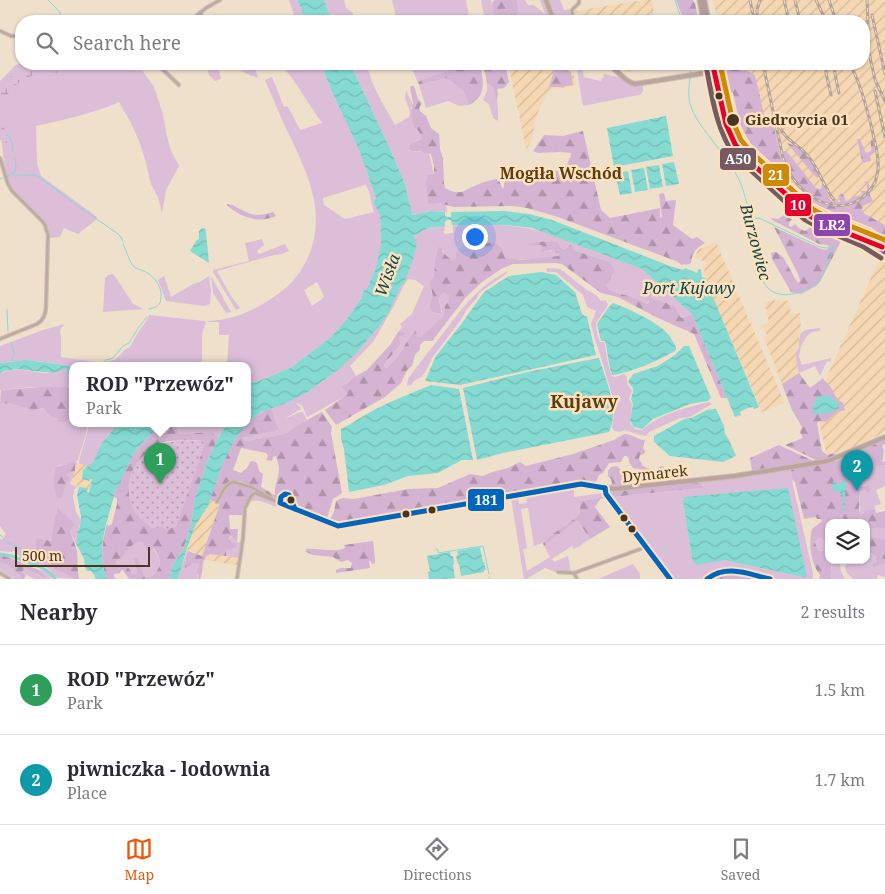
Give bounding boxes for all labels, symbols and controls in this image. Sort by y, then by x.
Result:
search box [15,15,870,70]
icon: search [33,29,61,57]
text: Search here [73,30,181,56]
unlabelled marker [714,91,724,101]
place label: Giedroycia 01 [745,109,849,129]
marker: Giedroycia 01 [725,112,741,128]
line badge: A50 [719,147,757,171]
text: A50 [725,149,751,168]
district label: Mogiła Wschód [500,162,623,184]
line badge: 21 [762,163,790,187]
text: 21 [768,165,784,184]
line badge: 10 [784,193,812,217]
text: 10 [790,195,806,214]
water label: Burzowiec [735,200,777,283]
line badge: LR2 [813,213,851,237]
text: LR2 [818,215,846,234]
your location [462,224,488,250]
water label: Wisła [369,250,405,299]
water label: Port Kujawy [642,277,735,299]
popup [69,362,251,427]
text: ROD "Przewóz" [86,371,234,397]
district label: Kujawy [550,389,618,413]
text: Park [86,397,122,419]
pin: 1 [144,443,176,484]
pin: 2 [841,450,873,491]
street label: Dymarek [621,460,689,486]
line badge: 181 [467,488,505,512]
text: 181 [474,490,498,509]
unlabelled marker [286,495,296,505]
unlabelled marker [427,505,437,515]
unlabelled marker [401,509,411,519]
unlabelled marker [619,513,629,523]
map controls [825,519,870,564]
button: layers [825,519,870,564]
unlabelled marker [627,524,637,534]
scale bar [15,544,150,567]
text: 500 m [22,546,62,565]
text: Nearby [20,598,98,626]
text: 2 results [801,601,865,623]
text: ROD "Przewóz" [67,666,215,692]
text: 1 [31,679,41,701]
text: 1.5 km [814,679,865,701]
text: Park [67,692,103,714]
text: piwniczka - lodownia [67,756,270,782]
text: 2 [31,769,41,791]
text: 1.7 km [814,769,865,791]
text: Place [67,782,107,804]
tab: Map [125,835,154,884]
tab: Directions [403,835,472,884]
tab: Saved [721,835,760,884]

